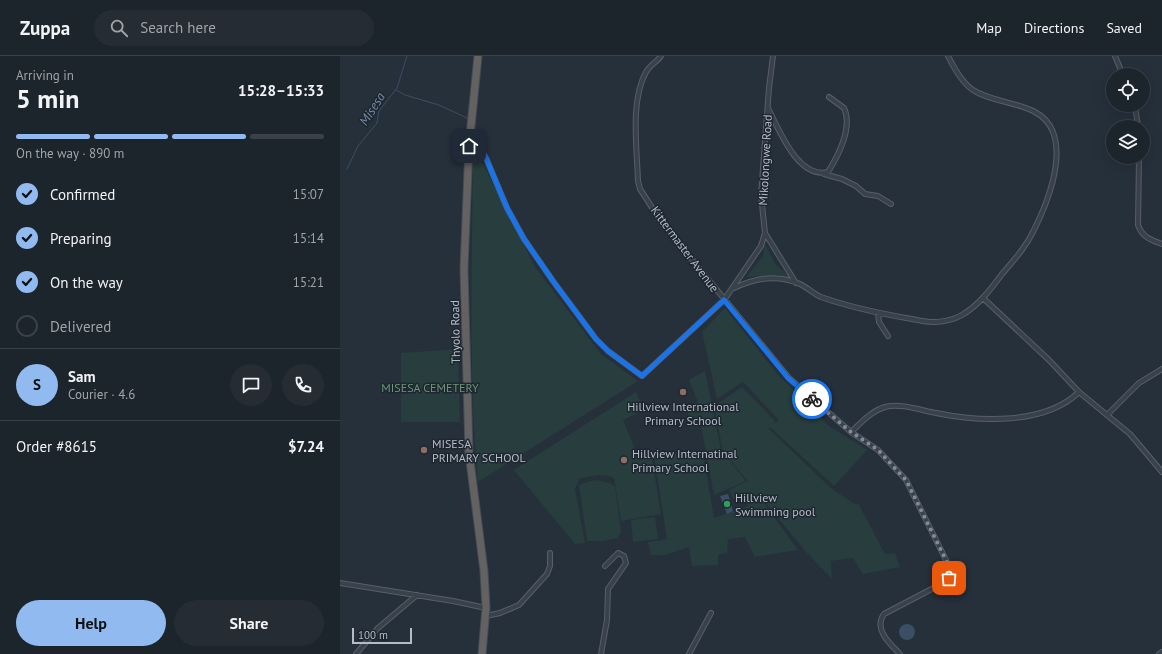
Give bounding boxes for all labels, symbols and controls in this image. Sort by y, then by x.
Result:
search box [94,10,374,46]
text: Zuppa [20,16,70,40]
icon: search [108,17,130,39]
text: Search here [140,18,216,37]
text: Map [976,19,1002,37]
text: Directions [1024,19,1084,37]
text: Saved [1106,19,1142,37]
text: Arriving in [16,67,74,84]
map controls [1106,68,1150,164]
button: locate [1106,68,1150,112]
text: 15:28–15:33 [238,81,324,100]
text: 5 min [16,82,79,115]
water label: Misesa [355,89,389,129]
street label: Mikolongwe Road [755,114,775,206]
button: layers [1106,120,1150,164]
pin [452,129,486,163]
icon: home [458,135,480,157]
text: On the way · 890 m [16,145,124,162]
icon: check [16,183,38,205]
text: Confirmed [50,185,115,204]
text: 15:07 [293,186,324,203]
street label: Kittermaster Avenue [648,203,722,295]
icon: check [16,227,38,249]
text: Preparing [50,229,112,248]
text: 15:14 [293,230,324,247]
icon: check [16,271,38,293]
text: On the way [50,273,123,292]
text: 15:21 [293,274,324,291]
street label: Thyolo Road [447,300,463,364]
text: Delivered [50,317,111,336]
button: chat [230,364,272,406]
button: phone [282,364,324,406]
text: Sam [68,367,95,386]
text: S [33,375,41,394]
courier [792,379,832,419]
park label: MISESA CEMETERY [381,380,479,395]
text: Courier · 4.6 [68,386,135,403]
marker: Hillview International Primary School [678,387,688,397]
icon: bike [801,388,823,410]
place label: Hillview International Primary School [627,399,739,428]
place label: MISESA PRIMARY SCHOOL [432,436,526,465]
text: Order #8615 [16,437,97,456]
text: $7.24 [288,437,324,456]
marker: MISESA PRIMARY SCHOOL [419,445,429,455]
place label: Hillview Internatinal Primary School [632,446,737,475]
marker: Hillview Internatinal Primary School [619,455,629,465]
place label: Hillview Swimming pool [735,490,816,519]
marker: Hillview Swimming pool [722,499,732,509]
pin [932,561,966,595]
icon: bag [938,567,960,589]
button: Help [16,600,166,646]
button: Share [174,600,324,646]
scale bar [352,626,412,645]
text: 100 m [358,628,388,642]

